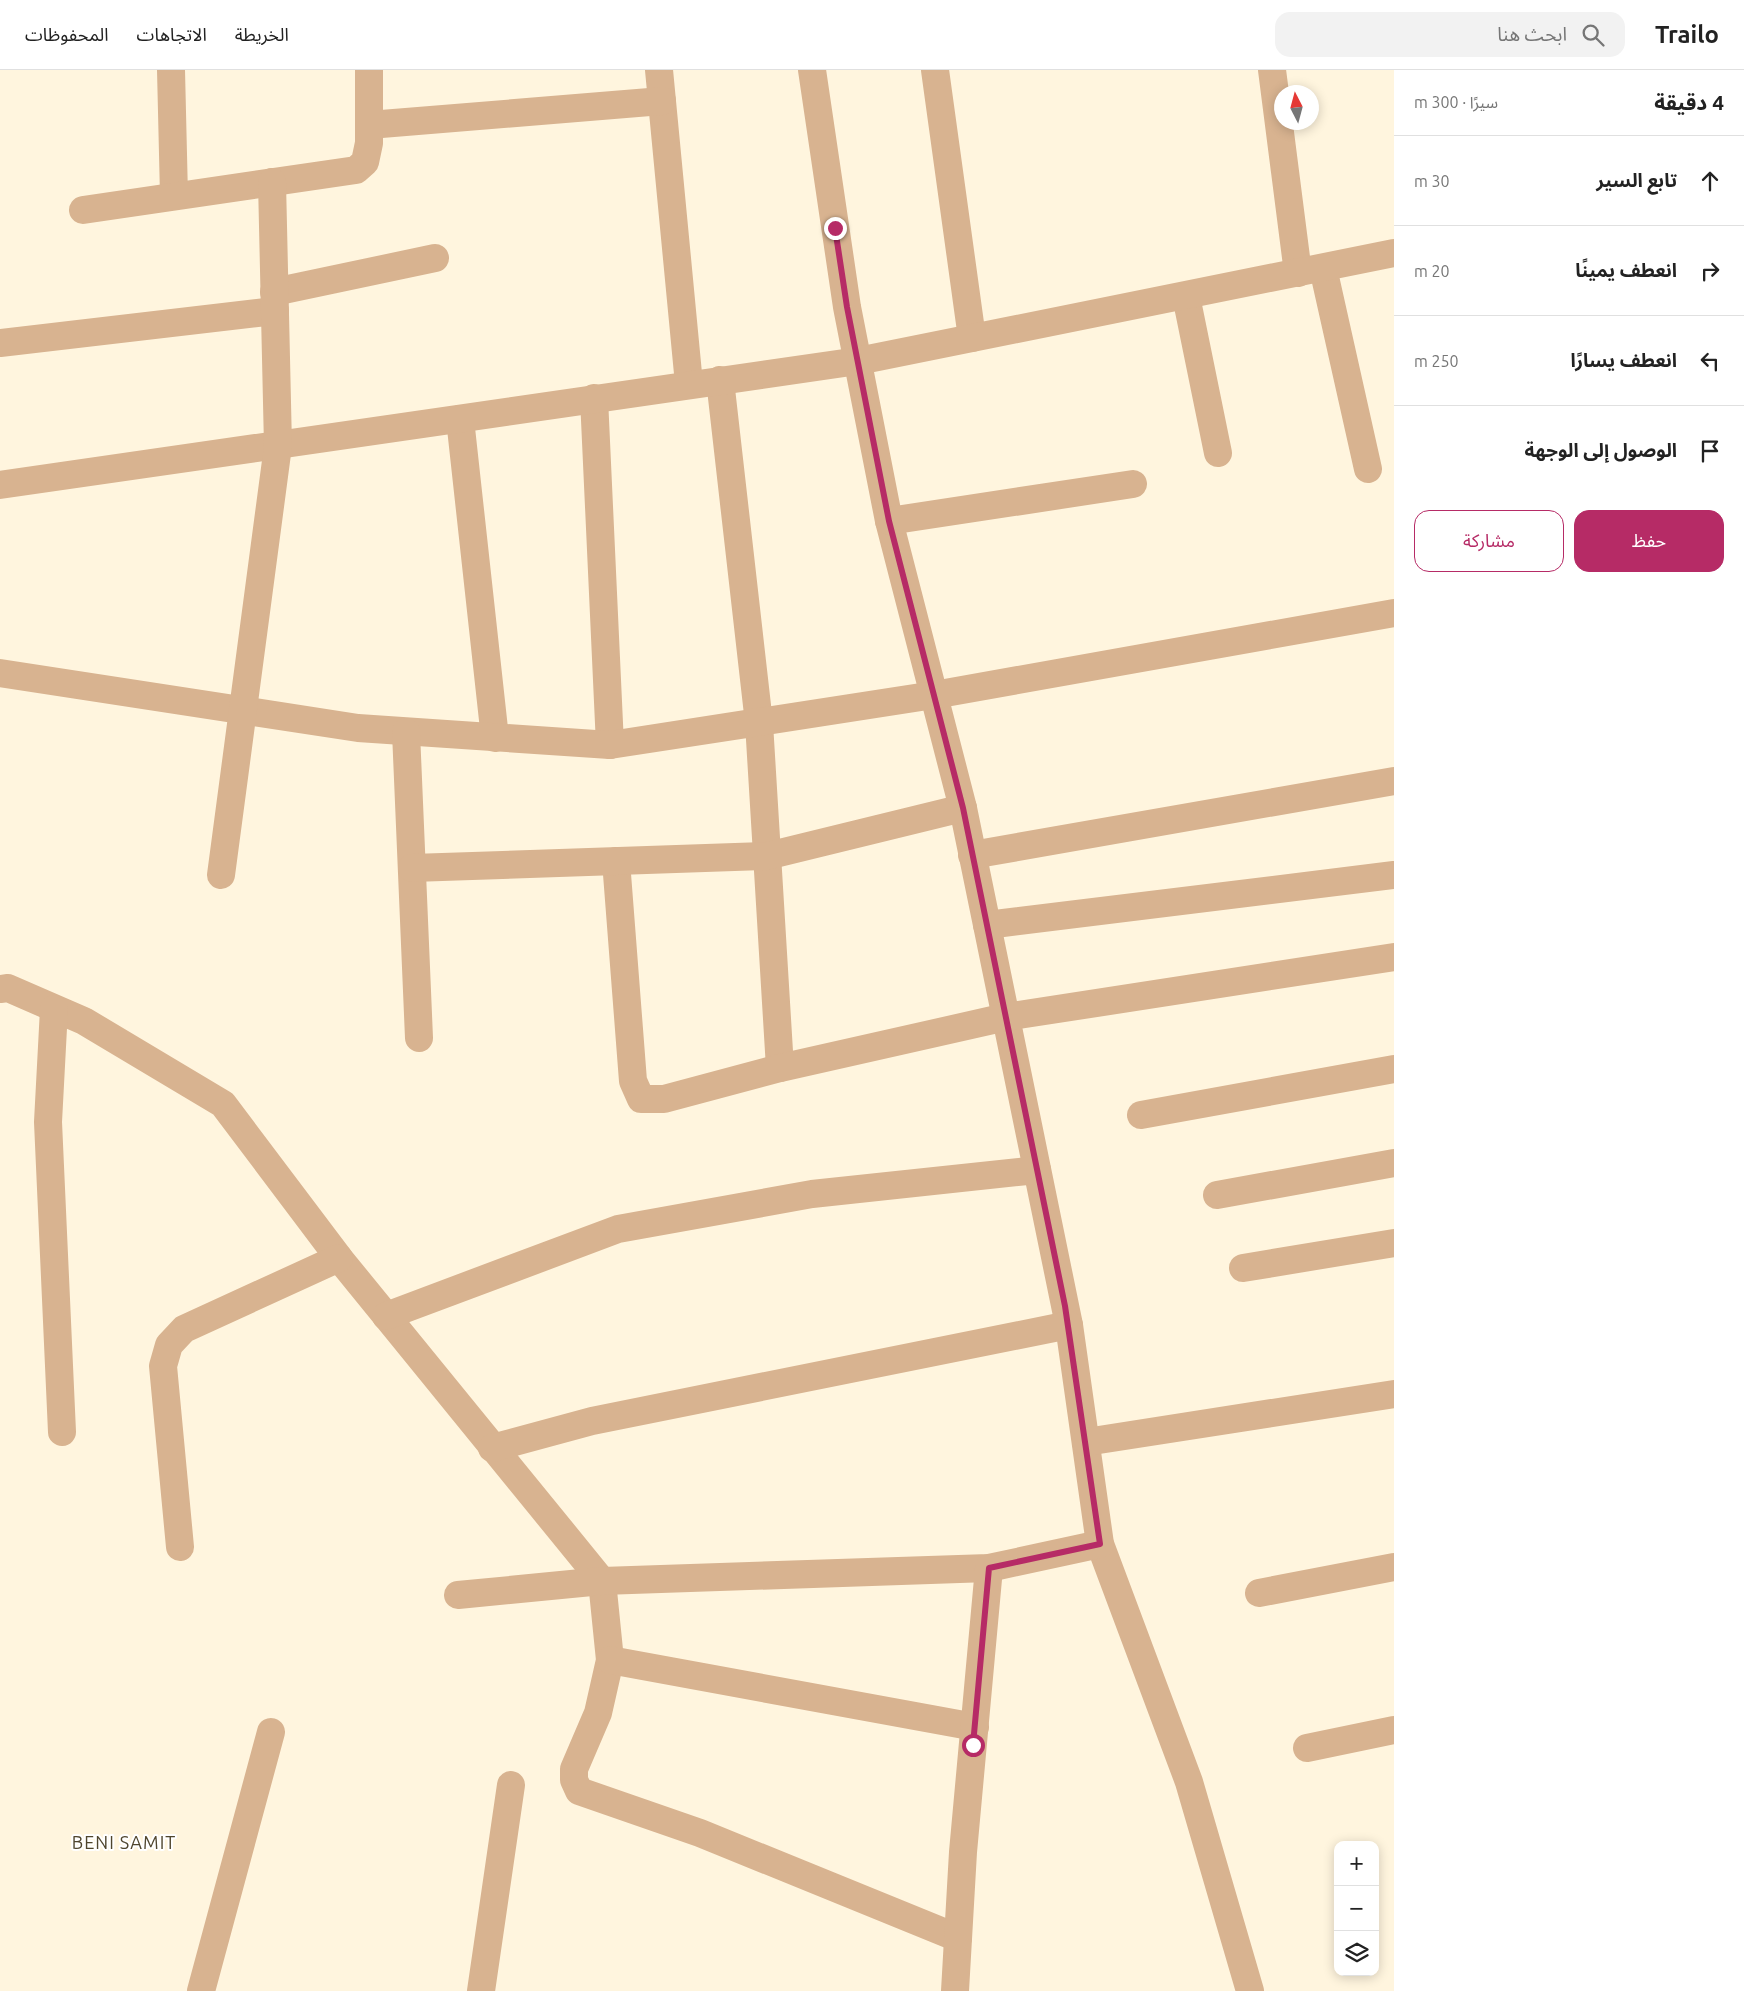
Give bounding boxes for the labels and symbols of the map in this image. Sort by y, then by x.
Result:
north arrow [1274,85,1319,130]
route end [824,217,847,240]
route start [962,1734,985,1757]
district label: BENI SAMIT [72,1832,176,1852]

